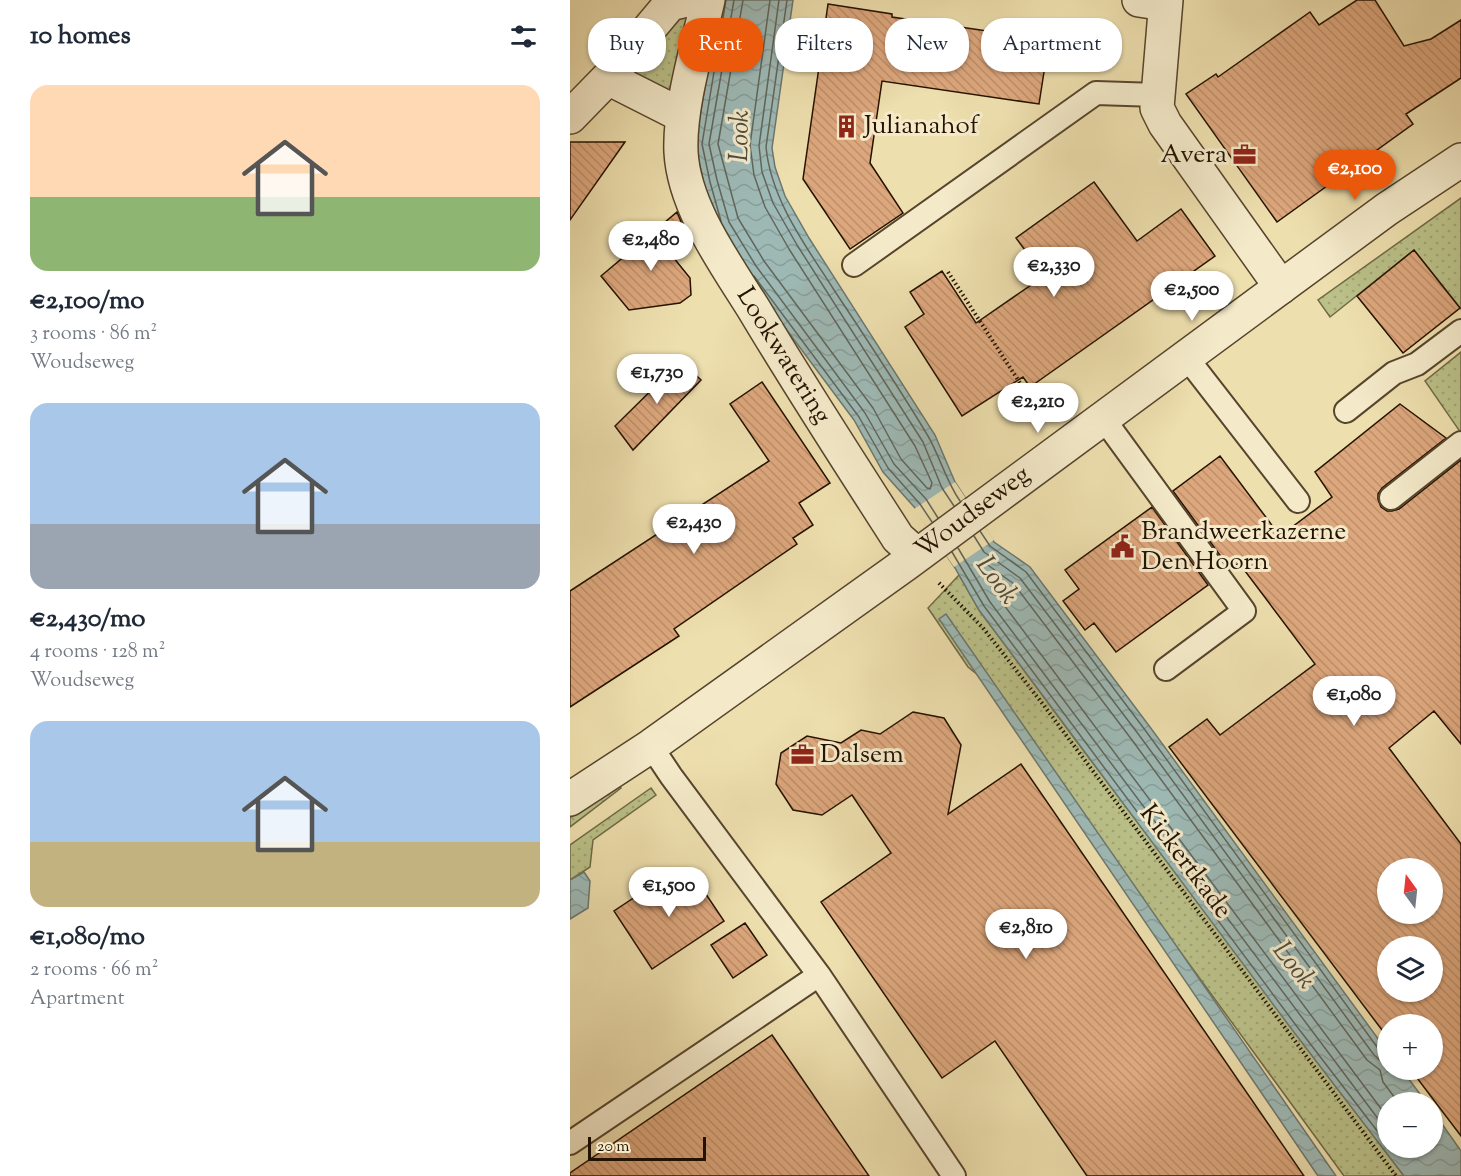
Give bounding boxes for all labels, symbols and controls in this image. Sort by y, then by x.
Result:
text: 10 homes [30,18,131,55]
chip: Buy [588,18,666,72]
chip: Rent [678,18,763,72]
chip: Filters [775,18,873,72]
chip: New [885,18,969,72]
chip: Apartment [981,18,1122,72]
icon: filters [507,20,540,53]
place label: Julianahof [862,108,980,145]
water label: Look [721,110,761,162]
building icon: Julianahof [833,113,859,139]
icon: home [231,124,339,232]
place label: Avera [1161,137,1227,174]
office icon: Avera [1232,142,1258,168]
pin: €2,100 [1306,150,1404,201]
text: €2,100 [1328,155,1382,184]
pin: €2,480 [602,221,700,272]
text: €2,480 [622,226,680,255]
pin: €2,330 [1005,247,1103,298]
text: €2,330 [1028,252,1081,281]
pin: €2,500 [1143,271,1241,322]
text: €2,500 [1165,276,1219,305]
street label: Lookwatering [726,281,840,431]
text: €2,100/mo [30,283,144,320]
text: 3 rooms · 86 m² [30,320,157,349]
text: Woudseweg [30,349,134,378]
pin: €1,730 [608,354,706,405]
text: €1,730 [631,359,683,388]
pin: €2,210 [989,383,1087,434]
text: €2,210 [1012,388,1064,417]
icon: home [231,442,339,550]
street label: Woudseweg [908,457,1038,569]
pin: €2,430 [645,504,743,555]
text: €2,430 [667,509,722,538]
place label: Brandweerkazerne Den Hoorn [1141,514,1346,581]
public building icon: Brandweerkazerne Den Hoorn [1110,534,1136,560]
water label: Look [965,549,1027,613]
text: €2,430/mo [30,601,145,638]
text: 4 rooms · 128 m² [30,638,165,667]
text: Woudseweg [30,667,134,696]
pin: €1,080 [1305,676,1403,727]
text: €1,080 [1327,681,1381,710]
place label: Dalsem [820,737,904,774]
office icon: Dalsem [789,742,815,768]
icon: home [231,760,339,868]
street label: Kickertkade [1130,797,1240,927]
north arrow [1377,858,1443,924]
map controls [1377,858,1443,1158]
pin: €1,500 [620,867,718,918]
text: €1,500 [643,872,695,901]
pin: €2,810 [977,909,1075,960]
text: €2,810 [999,914,1053,943]
text: €1,080/mo [30,919,145,956]
water label: Look [1262,934,1324,998]
button: layers [1377,936,1443,1002]
text: 2 rooms · 66 m² [30,956,158,985]
text: Apartment [30,985,125,1014]
button: + [1377,1014,1443,1080]
button: − [1377,1092,1443,1158]
scale bar [588,1134,706,1162]
text: 20 m [597,1136,630,1159]

